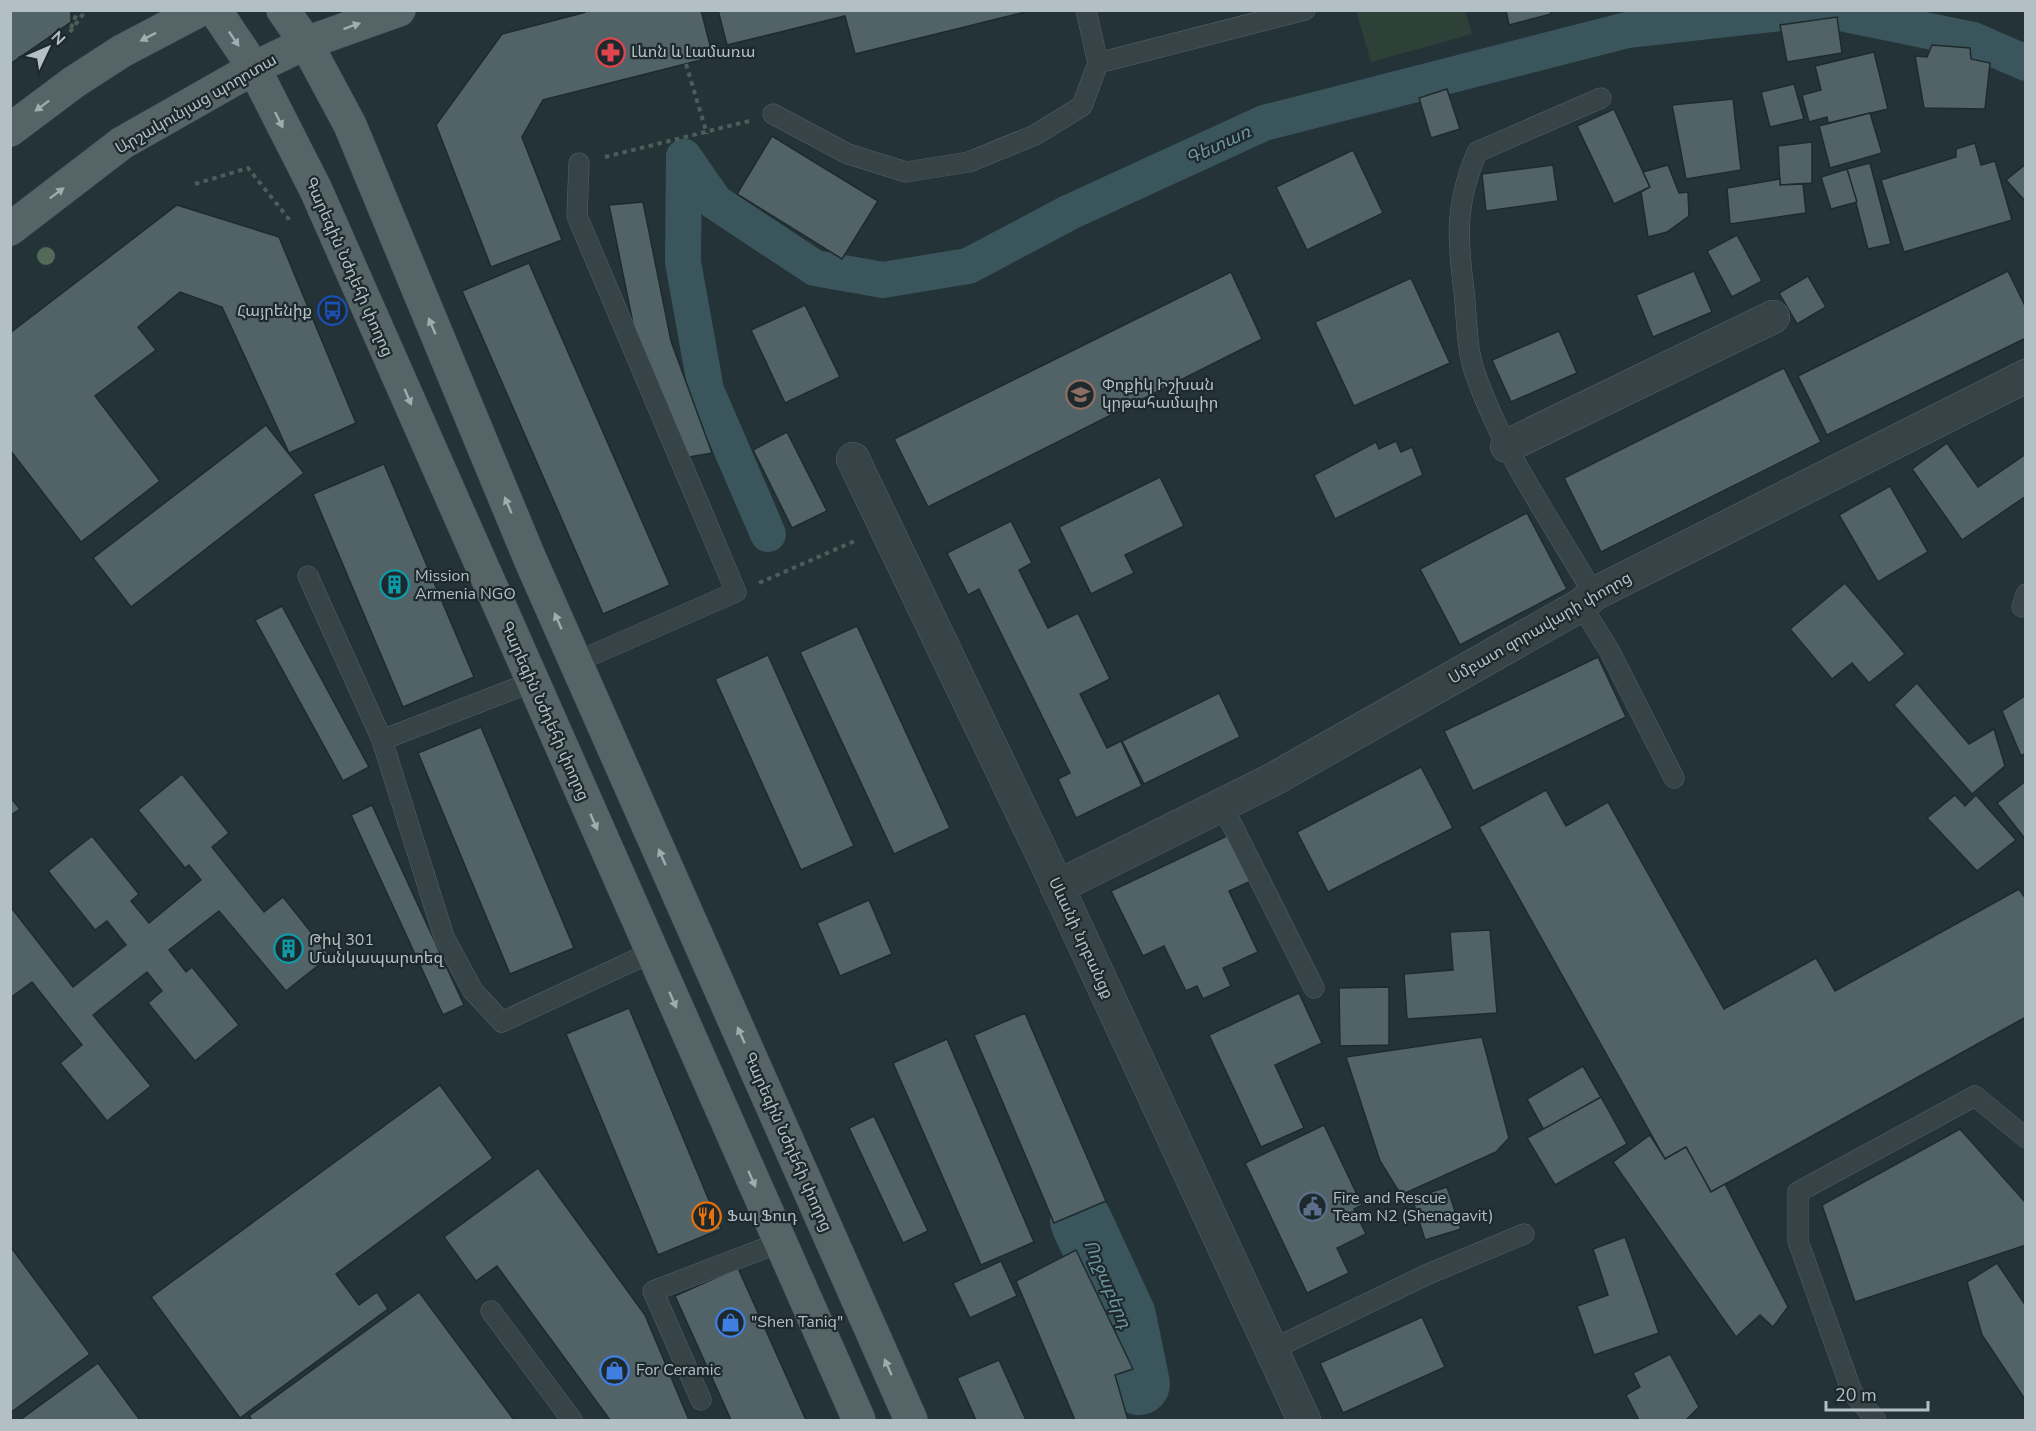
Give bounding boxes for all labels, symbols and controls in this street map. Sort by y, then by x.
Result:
north arrow [18,18,78,78]
one-way arrow [344,21,362,31]
text: N [46,26,70,50]
one-way arrow [229,31,240,47]
one-way arrow [139,32,156,42]
pharmacy icon: Լևոն և Լամառա [594,36,626,68]
place label: Լևոն և Լամառա [631,41,755,63]
street label: Արշակունյաց պողոտա [111,49,281,159]
one-way arrow [35,99,50,111]
one-way arrow [275,112,284,129]
water label: Գետառ [1182,119,1255,170]
street label: Գարեգին Նժդեհի փողոց [299,174,399,360]
one-way arrow [49,187,65,200]
bus stop icon: Հայրենիք [317,295,349,327]
place label: Հայրենիք [237,300,312,322]
one-way arrow [427,316,437,334]
place label: Փոքիկ Իշխան կրթահամալիր [1102,374,1218,414]
school or university icon: Փոքիկ Իշխան կրթահամալիր [1065,378,1097,410]
one-way arrow [403,389,413,407]
one-way arrow [503,497,512,514]
place label: Mission Armenia NGO [415,565,516,605]
street label: Սմբատ զորավարի փողոց [1445,567,1635,689]
building icon: Mission Armenia NGO [378,569,410,601]
one-way arrow [553,612,562,629]
street label: Գարեգին Նժդեհի փողոց [495,618,595,804]
one-way arrow [590,813,599,831]
one-way arrow [657,847,667,865]
street label: Սևանի նրբանցք [1043,874,1119,1002]
place label: Թիվ 301 Մանկապարտեզ [309,929,444,969]
building icon: Թիվ 301 Մանկապարտեզ [272,933,304,965]
one-way arrow [668,992,678,1010]
one-way arrow [736,1026,745,1044]
street label: Գարեգին Նժդեհի փողոց [738,1049,838,1235]
one-way arrow [748,1170,757,1187]
place label: Fire and Rescue Team N2 (Shenagavit) [1333,1187,1494,1227]
public building icon: Fire and Rescue Team N2 (Shenagavit) [1296,1191,1328,1223]
restaurant icon: Ֆալ Ֆուդ [690,1200,722,1232]
place label: Ֆալ Ֆուդ [727,1205,798,1227]
water label: Ողջաբերդ [1079,1236,1138,1332]
shop icon: "Shen Taniq" [714,1306,746,1338]
place label: "Shen Taniq" [751,1311,843,1333]
shop icon: For Ceramic [599,1354,631,1386]
one-way arrow [883,1358,892,1376]
place label: For Ceramic [636,1359,721,1381]
scale bar [1826,1374,1928,1412]
text: 20 m [1835,1383,1877,1407]

